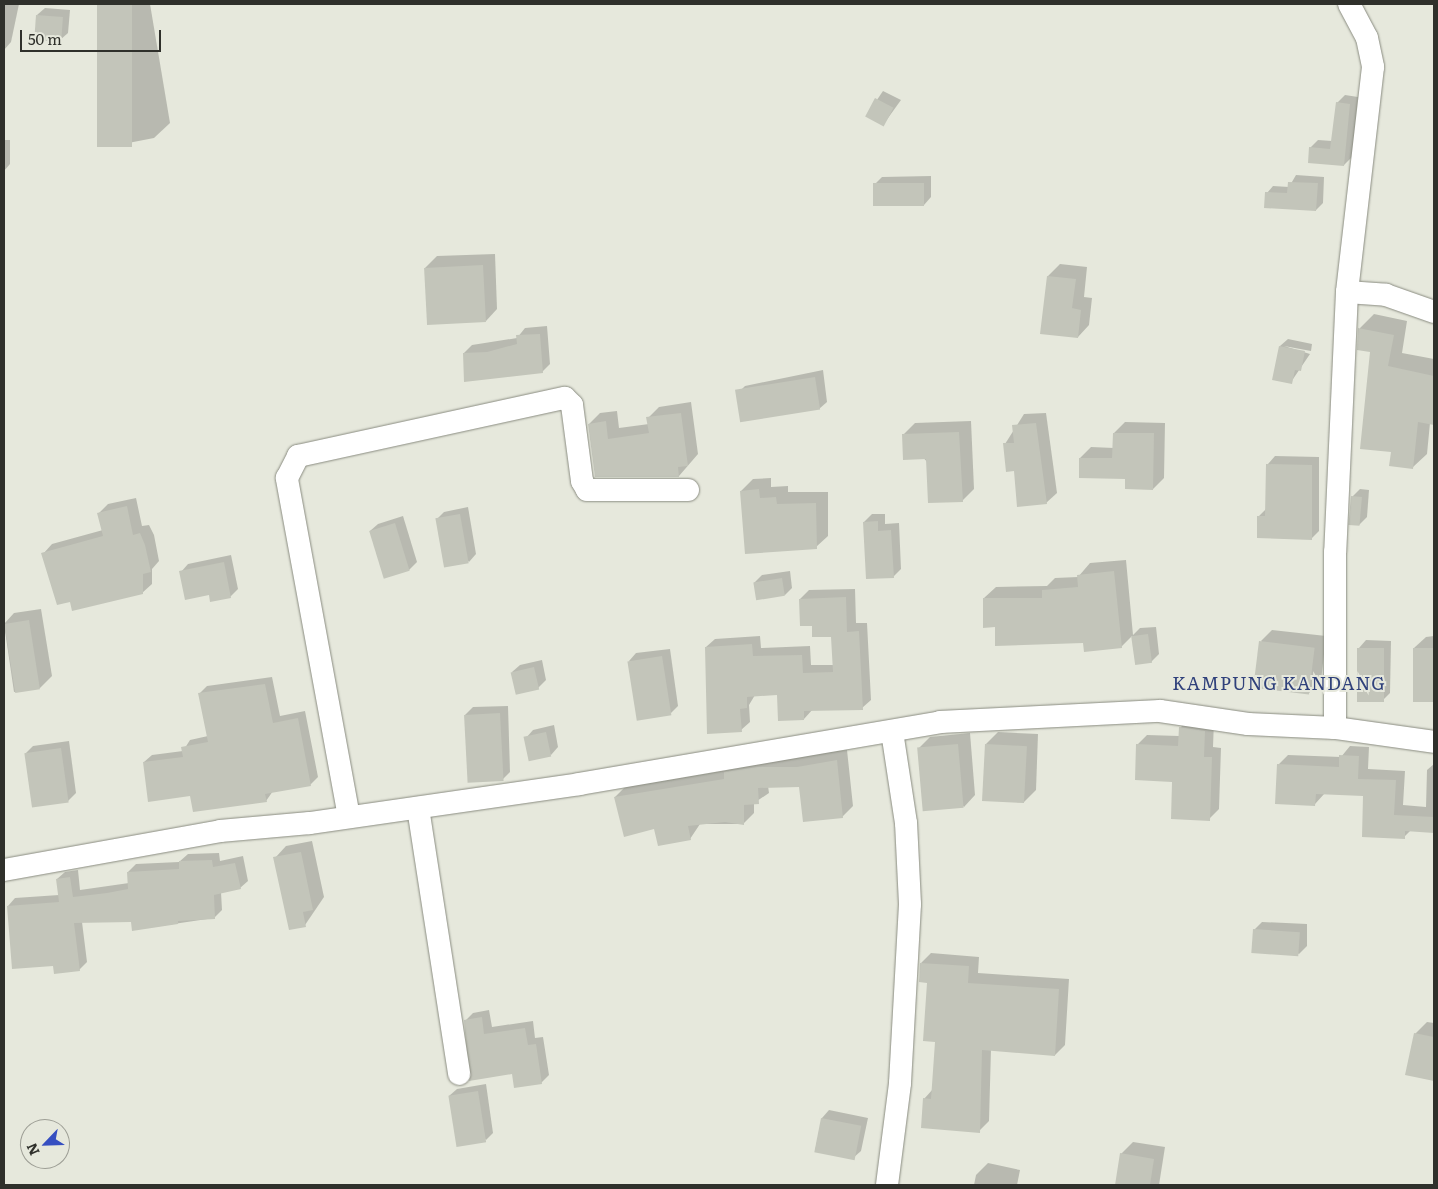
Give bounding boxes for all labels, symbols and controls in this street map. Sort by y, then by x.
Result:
scale bar [22,20,164,52]
text: 50 m [28,27,62,50]
district label: KAMPUNG KANDANG [1170,672,1388,694]
north arrow [20,1119,70,1169]
text: N [21,1140,44,1159]

